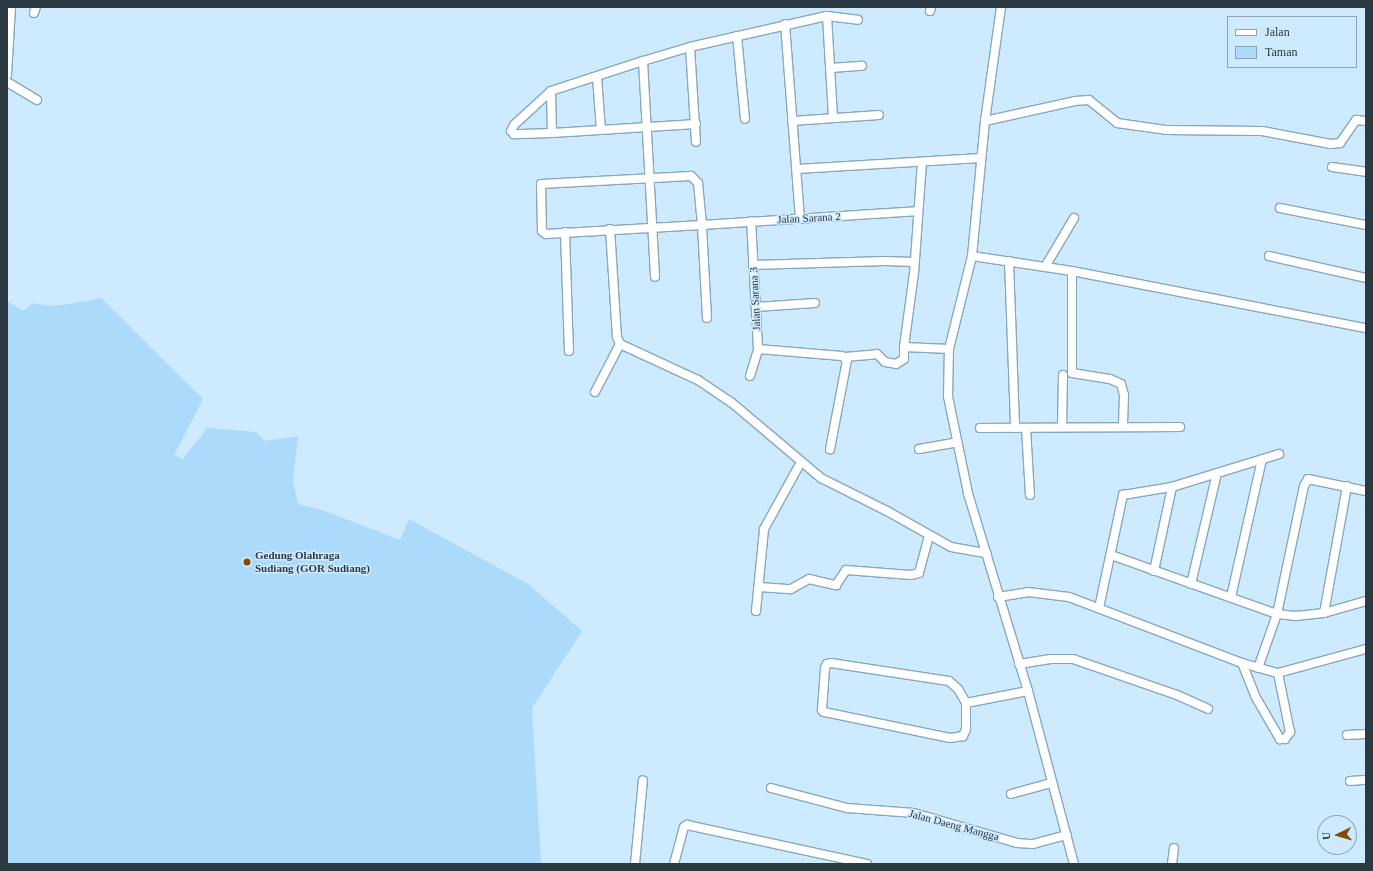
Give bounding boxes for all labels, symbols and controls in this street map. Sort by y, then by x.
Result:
legend [1227,16,1357,68]
text: Jalan [1265,25,1290,39]
text: Taman [1265,45,1297,59]
street label: Jalan Sarana 2 [777,210,841,226]
street label: Jalan Sarana 3 [747,267,763,331]
place label: Gedung Olahraga Sudiang (GOR Sudiang) [255,549,370,575]
marker: Gedung Olahraga Sudiang (GOR Sudiang) [242,557,252,567]
street label: Jalan Daeng Mangga [907,807,1001,843]
north arrow [1317,815,1357,855]
text: U [1320,831,1332,840]

